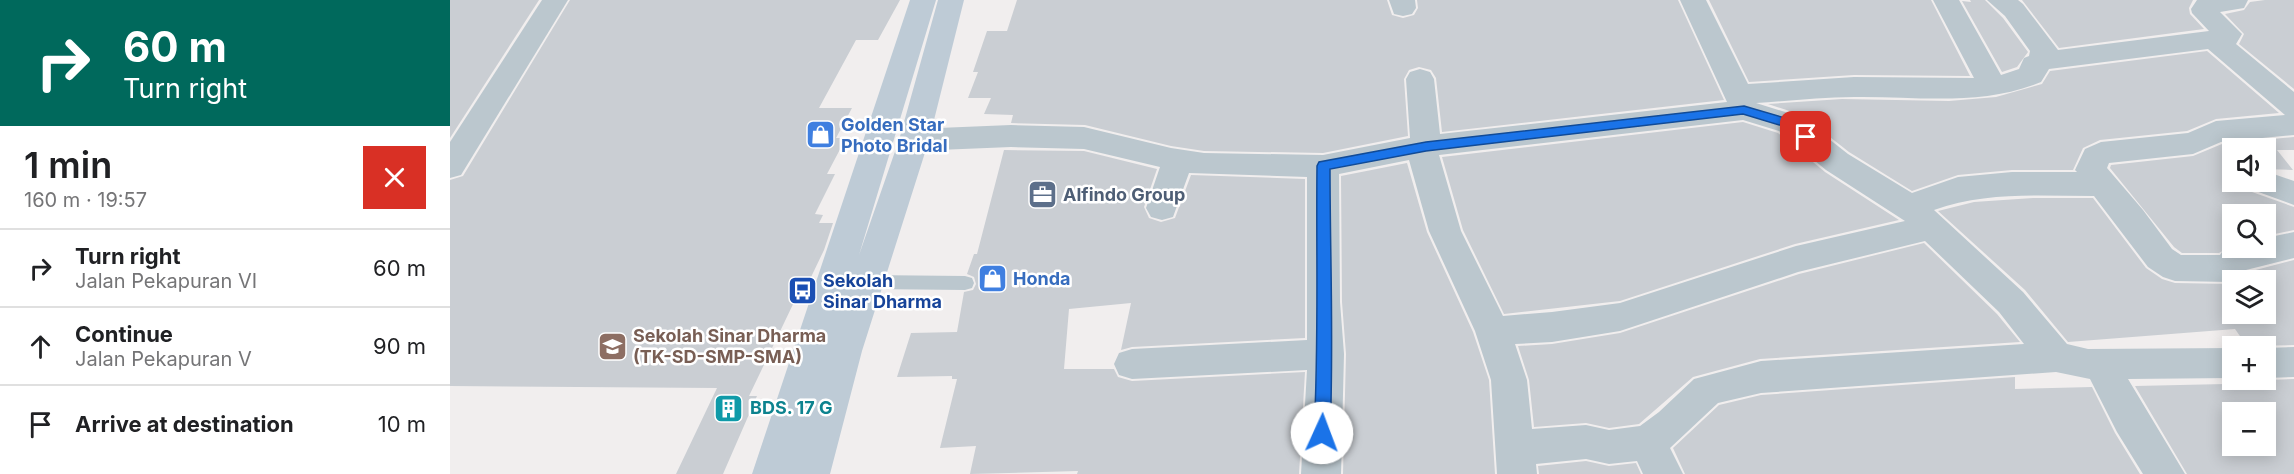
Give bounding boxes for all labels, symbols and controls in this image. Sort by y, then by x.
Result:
text: 60 m [123,21,227,72]
icon: right [24,24,102,102]
text: Turn right [123,72,247,105]
pin [1780,111,1831,162]
place label: Golden Star Photo Bridal [841,114,948,156]
shop icon: Golden Star Photo Bridal [804,119,836,151]
icon: arrive [1789,120,1822,153]
map controls [2222,138,2276,456]
button: sound [2222,138,2276,192]
text: 1 min [24,143,112,187]
button: close [363,146,426,209]
office icon: Alfindo Group [1026,179,1058,211]
place label: Alfindo Group [1063,184,1185,205]
text: 160 m · 19:57 [24,188,147,212]
button: search [2222,204,2276,258]
text: Turn right [75,243,181,269]
icon: right [24,252,57,285]
text: 60 m [373,255,426,281]
shop icon: Honda [976,263,1008,295]
place label: Honda [1013,268,1071,289]
text: Jalan Pekapuran VI [75,269,257,293]
place label: Sekolah Sinar Dharma [823,270,942,312]
button: layers [2222,270,2276,324]
bus stop icon: Sekolah Sinar Dharma [786,275,818,307]
text: Continue [75,321,173,347]
place label: Sekolah Sinar Dharma (TK-SD-SMP-SMA) [633,325,826,367]
icon: ahead [24,330,57,363]
school or university icon: Sekolah Sinar Dharma (TK-SD-SMP-SMA) [596,330,628,362]
text: 90 m [373,333,426,359]
button: + [2222,336,2276,390]
text: Jalan Pekapuran V [75,347,252,371]
building icon: BDS. 17 G [713,392,745,424]
place label: BDS. 17 G [750,397,832,418]
position arrow [1290,401,1354,465]
button: − [2222,402,2276,456]
icon: arrive [24,408,57,441]
text: Arrive at destination [75,411,294,437]
text: 10 m [378,411,426,437]

